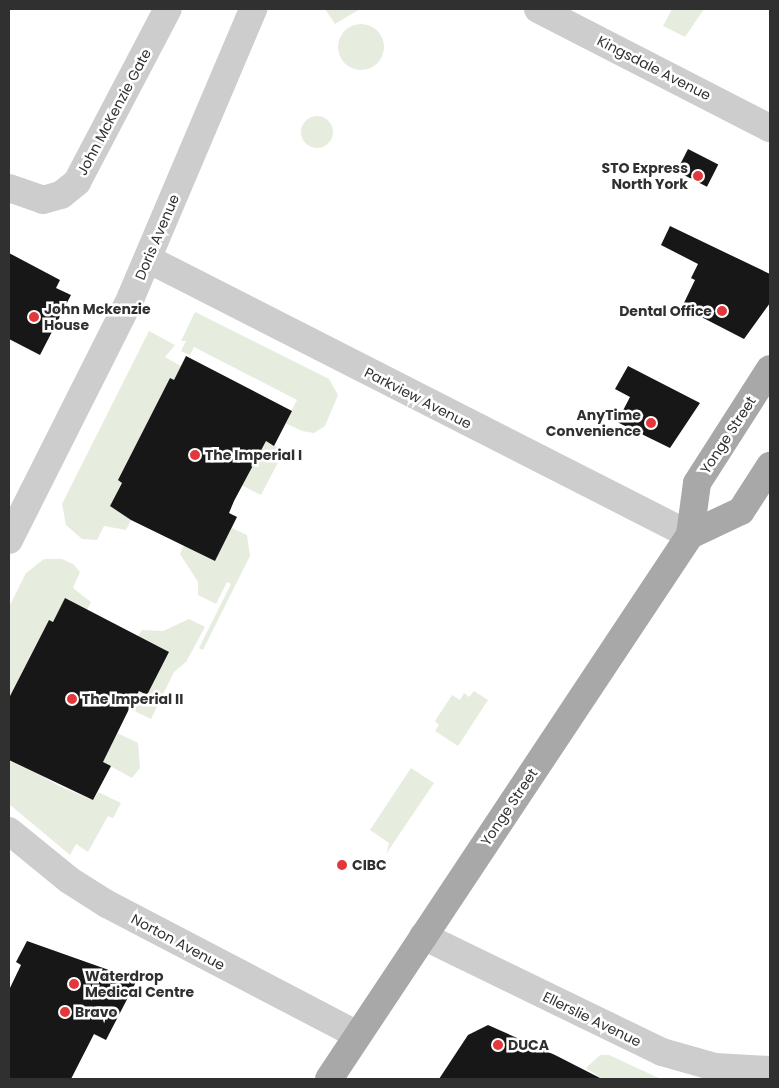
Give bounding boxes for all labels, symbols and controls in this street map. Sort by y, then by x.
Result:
street label: Kingsdale Avenue [595,32,713,104]
street label: John McKenzie Gate [73,46,155,178]
place label: STO Express North York [602,160,688,192]
marker: STO Express North York [692,170,704,182]
street label: Doris Avenue [131,192,183,282]
place label: John Mckenzie House [44,301,151,334]
place label: Dental Office [619,303,712,319]
marker: Dental Office [716,305,728,317]
marker: John Mckenzie House [28,311,40,323]
street label: Parkview Avenue [362,364,474,432]
street label: Yonge Street [697,393,759,477]
place label: AnyTime Convenience [546,407,641,440]
marker: AnyTime Convenience [645,417,657,429]
place label: The Imperial I [205,447,302,463]
marker: The Imperial I [189,449,201,461]
place label: The Imperial II [82,691,183,707]
marker: The Imperial II [66,693,78,705]
street label: Yonge Street [477,765,541,849]
place label: CIBC [352,857,387,873]
marker: CIBC [336,859,348,871]
street label: Norton Avenue [128,910,228,974]
place label: Waterdrop Medical Centre [85,968,194,1000]
marker: Waterdrop Medical Centre [67,977,81,991]
street label: Ellerslie Avenue [540,988,644,1050]
place label: Bravo [75,1004,117,1020]
marker: Bravo [59,1006,71,1018]
place label: DUCA [508,1037,549,1053]
marker: DUCA [492,1039,504,1051]

